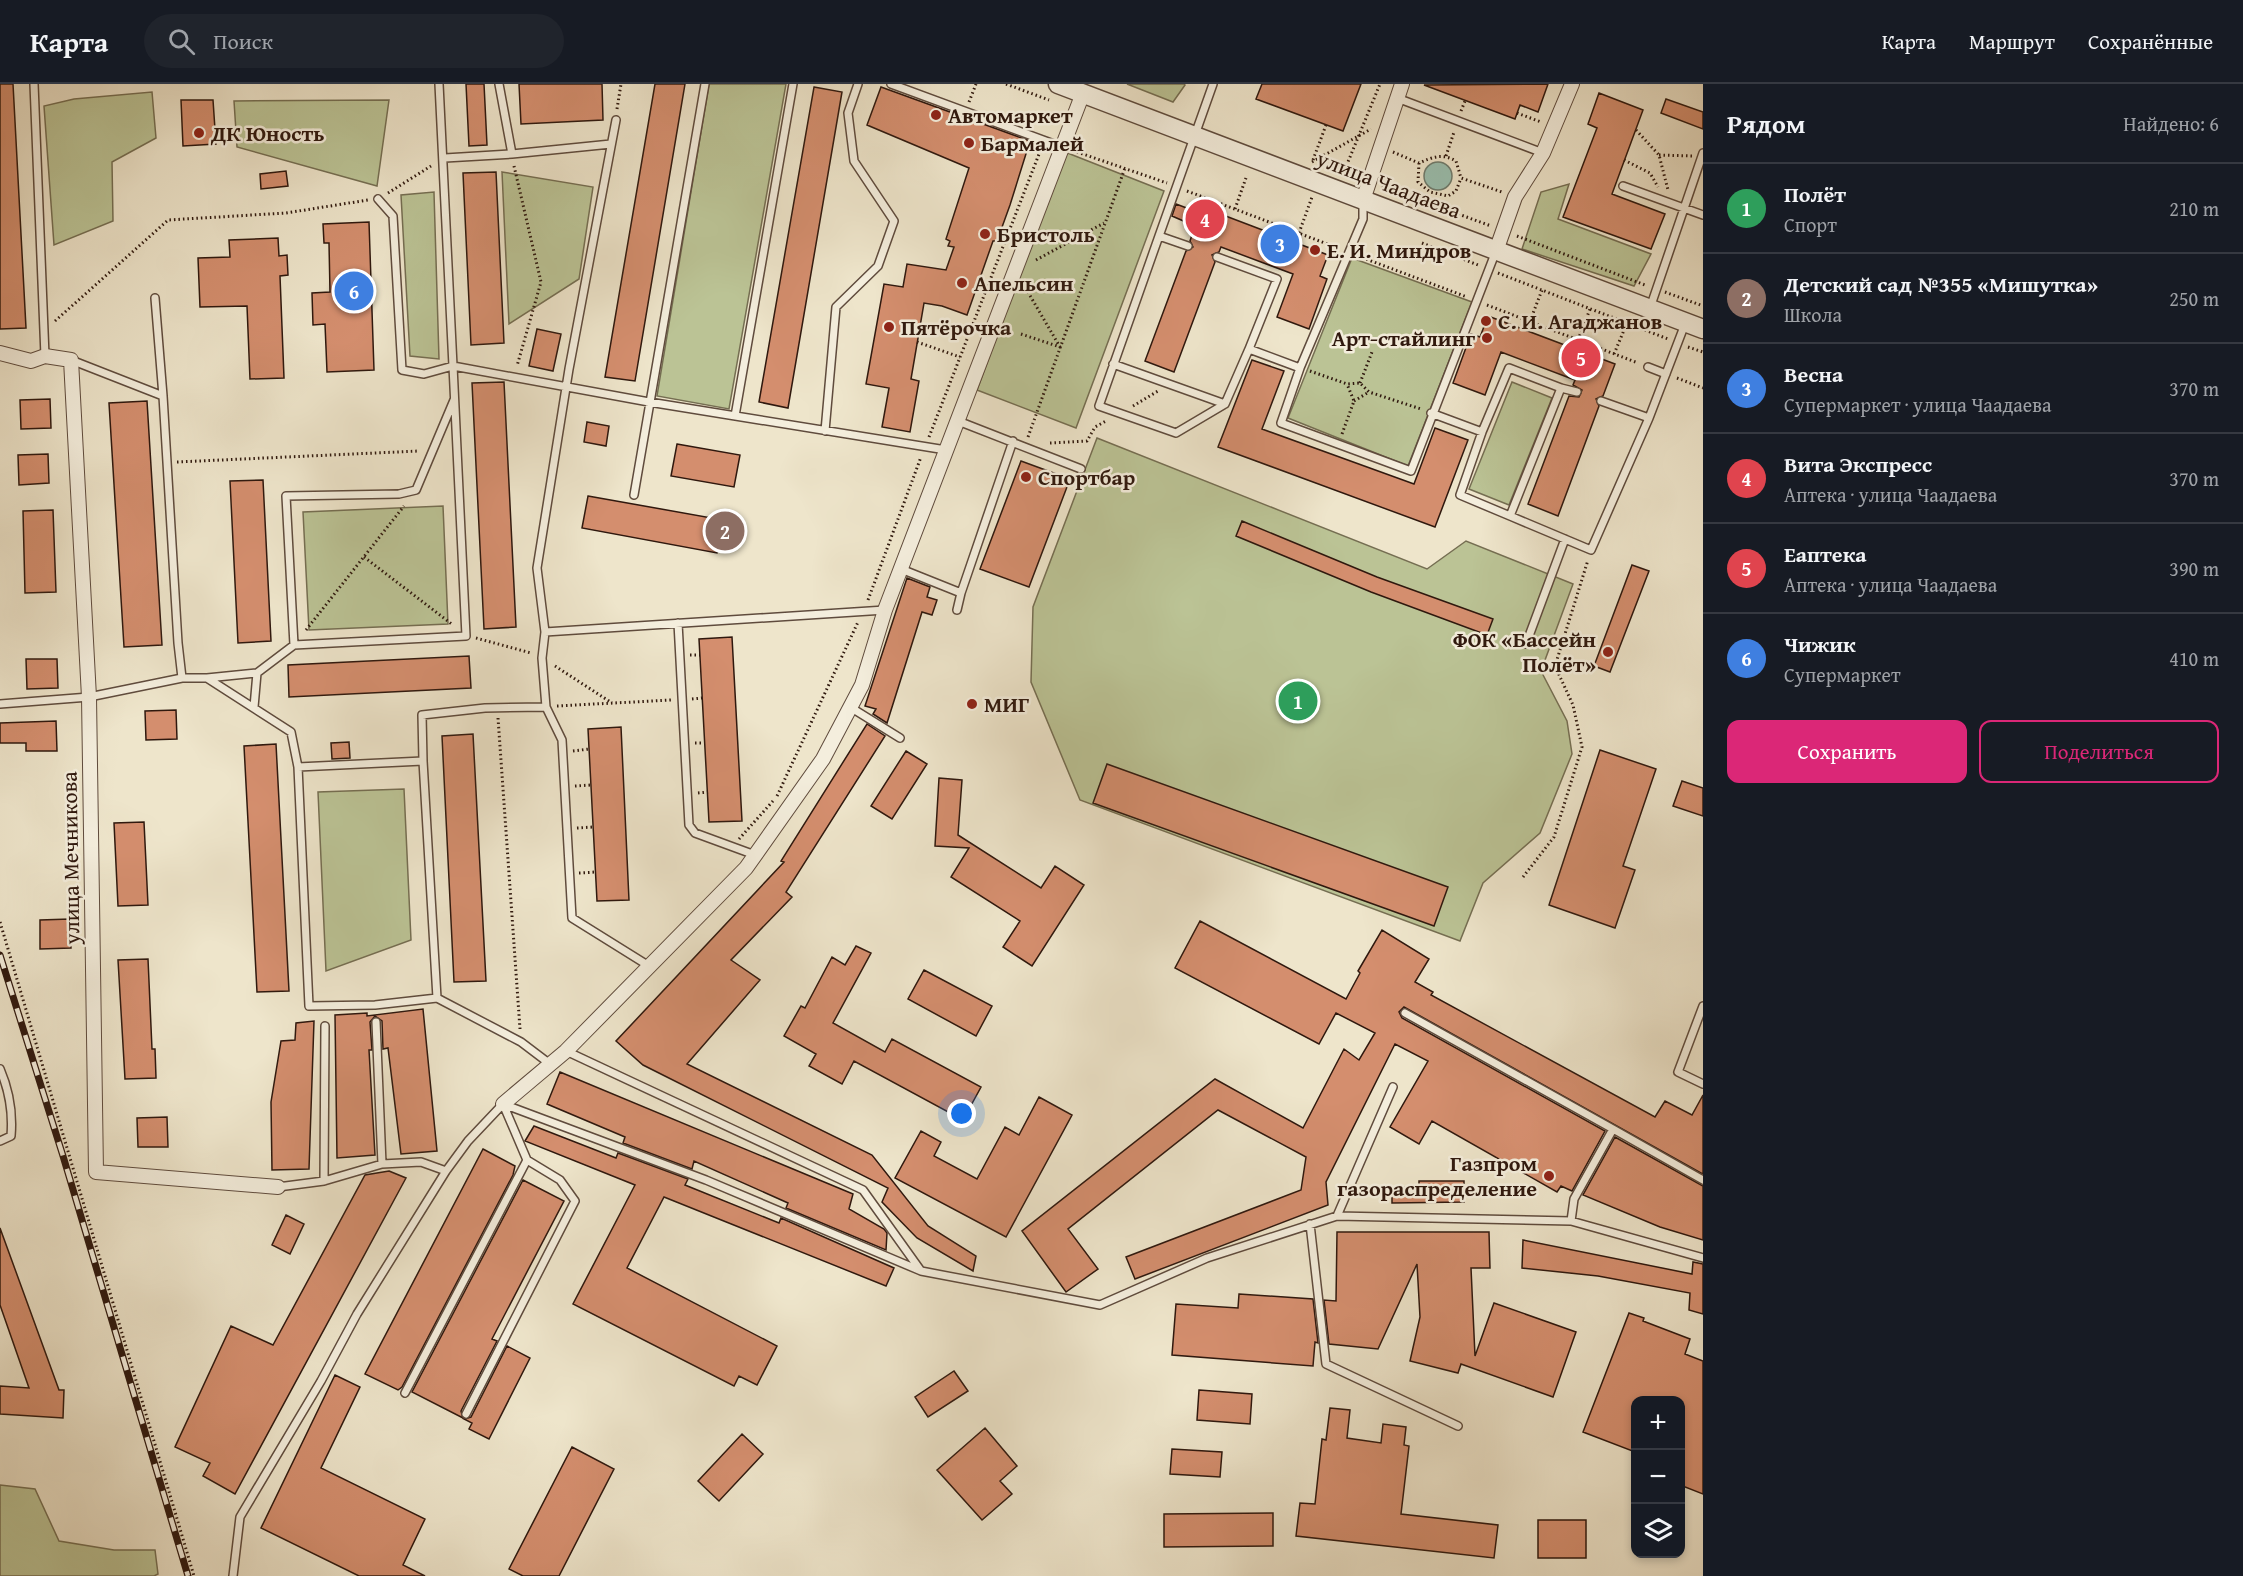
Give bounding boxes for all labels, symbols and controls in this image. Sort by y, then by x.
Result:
search box [144,14,564,68]
text: Карта [30,21,108,62]
icon: search [165,25,198,58]
text: Поиск [213,25,273,57]
text: Карта [1882,26,1936,57]
text: Маршрут [1969,26,2055,57]
text: Сохранённые [2088,26,2213,57]
place label: Автомаркет [948,99,1073,131]
text: Рядом [1727,104,1805,143]
marker: Автомаркет [929,108,943,122]
text: Найдено: 6 [2123,109,2219,138]
place label: ДК Юность [210,117,324,149]
marker: ДК Юность [192,126,206,140]
place label: Бармалей [981,127,1084,159]
marker: Бармалей [962,136,976,150]
street label: улица Чаадаева [1311,141,1466,226]
text: Полёт [1784,178,1846,210]
text: 1 [1741,194,1752,223]
text: 210 m [2169,194,2219,223]
pin: 4 [1186,196,1224,242]
text: Спорт [1784,210,1837,239]
place label: Бристоль [997,218,1095,250]
pin: 3 [1260,222,1300,266]
marker: Бристоль [978,227,992,241]
place label: Е. И. Миндров [1327,234,1471,266]
marker: Е. И. Миндров [1308,243,1322,257]
place label: Апельсин [974,267,1074,299]
pin: 6 [334,268,374,314]
text: Детский сад №355 «Мишутка» [1784,268,2098,300]
marker: Апельсин [955,276,969,290]
text: 2 [1741,284,1752,313]
text: 250 m [2169,284,2219,313]
text: Школа [1784,300,1842,329]
place label: С. И. Агаджанов [1498,305,1662,337]
place label: Пятёрочка [901,311,1012,343]
marker: С. И. Агаджанов [1479,314,1493,328]
marker: Пятёрочка [882,320,896,334]
place label: Арт-стайлинг [1332,322,1475,354]
marker: Арт-стайлинг [1480,331,1494,345]
pin: 5 [1562,336,1600,380]
text: Весна [1784,358,1843,390]
text: 3 [1741,374,1752,403]
text: 370 m [2169,374,2219,403]
text: Супермаркет · улица Чаадаева [1784,390,2051,419]
text: Вита Экспресс [1784,448,1932,480]
place label: Спортбар [1038,461,1135,493]
text: 4 [1741,464,1752,493]
text: 370 m [2169,464,2219,493]
marker: Спортбар [1019,470,1033,484]
text: Аптека · улица Чаадаева [1784,480,1997,509]
pin: 2 [706,508,744,554]
text: Еаптека [1784,538,1867,570]
text: 5 [1741,554,1752,583]
text: 390 m [2169,554,2219,583]
text: Аптека · улица Чаадаева [1784,570,1997,599]
place label: ФОК «Бассейн Полёт» [1453,623,1596,680]
text: Чижик [1784,628,1856,660]
text: 6 [1741,644,1752,673]
text: 410 m [2169,644,2219,673]
marker: ФОК «Бассейн Полёт» [1601,645,1615,659]
text: Супермаркет [1784,660,1901,689]
pin: 1 [1278,678,1318,724]
place label: МИГ [984,688,1029,720]
marker: МИГ [965,697,979,711]
button: Сохранить [1727,720,1967,783]
button: Поделиться [1979,720,2219,783]
street label: улица Мечникова [52,771,88,946]
your location [947,1099,976,1128]
place label: Газпром газораспределение [1337,1147,1537,1204]
marker: Газпром газораспределение [1542,1169,1556,1183]
map controls [1631,1396,1685,1558]
button: + [1631,1396,1685,1450]
button: − [1631,1450,1685,1504]
button: layers [1631,1504,1685,1558]

